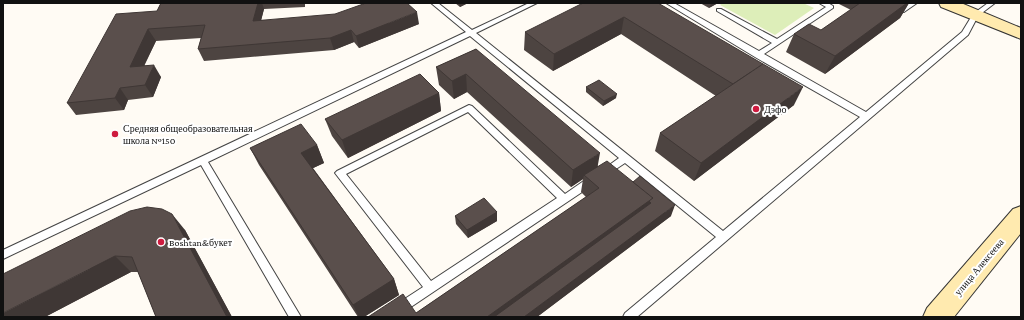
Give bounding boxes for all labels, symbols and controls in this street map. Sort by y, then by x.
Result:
marker: Дэфо [751,104,761,114]
place label: Дэфо [764,104,787,115]
place label: Средняя общеобразовательная школа №150 [123,123,253,146]
marker: Средняя общеобразовательная школа №150 [110,129,120,139]
street label: улица Алексеева [952,236,1006,297]
marker: Boshtan&букет [156,237,166,247]
place label: Boshtan&букет [169,237,233,248]

